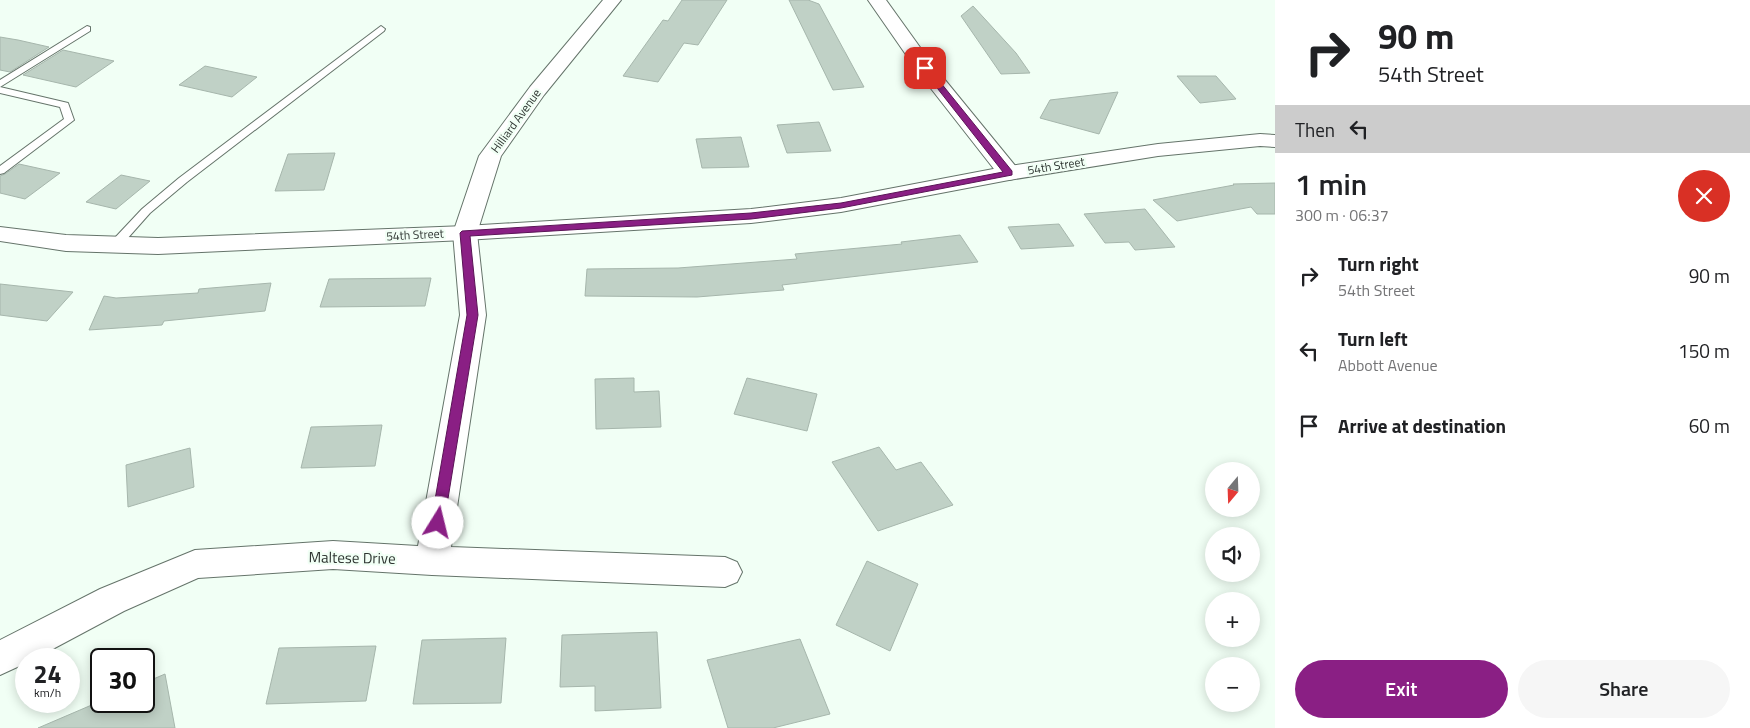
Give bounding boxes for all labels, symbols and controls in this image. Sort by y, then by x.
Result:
text: 90 m [1378,9,1454,63]
icon: right [1295,20,1360,85]
pin [904,47,946,89]
icon: arrive [911,54,939,82]
text: 54th Street [1378,57,1484,91]
street label: Hilliard Avenue [486,85,545,157]
text: Then [1295,115,1335,144]
icon: left [1345,115,1373,143]
street label: 54th Street [1026,151,1087,179]
text: 1 min [1295,161,1367,207]
button: close [1678,170,1730,222]
text: 300 m · 06:37 [1295,203,1389,227]
street label: 54th Street [386,223,445,245]
text: Turn right [1338,249,1419,278]
text: 90 m [1689,261,1730,290]
icon: right [1295,262,1323,290]
text: 54th Street [1338,278,1415,302]
text: Turn left [1338,324,1408,353]
text: 150 m [1678,336,1730,365]
icon: left [1295,337,1323,365]
text: Abbott Avenue [1338,353,1438,377]
text: Arrive at destination [1338,411,1506,440]
text: 60 m [1689,411,1730,440]
icon: arrive [1295,412,1323,440]
north arrow [1205,462,1260,518]
map controls [1205,462,1260,712]
position arrow [411,496,463,548]
button: sound [1205,527,1260,582]
street label: Maltese Drive [308,545,396,570]
button: + [1205,592,1260,647]
speed limit sign: 30 [90,648,155,713]
text: 24 [33,655,62,693]
button: − [1205,657,1260,712]
button: Exit [1295,660,1508,718]
button: Share [1518,660,1730,718]
text: km/h [34,683,61,702]

